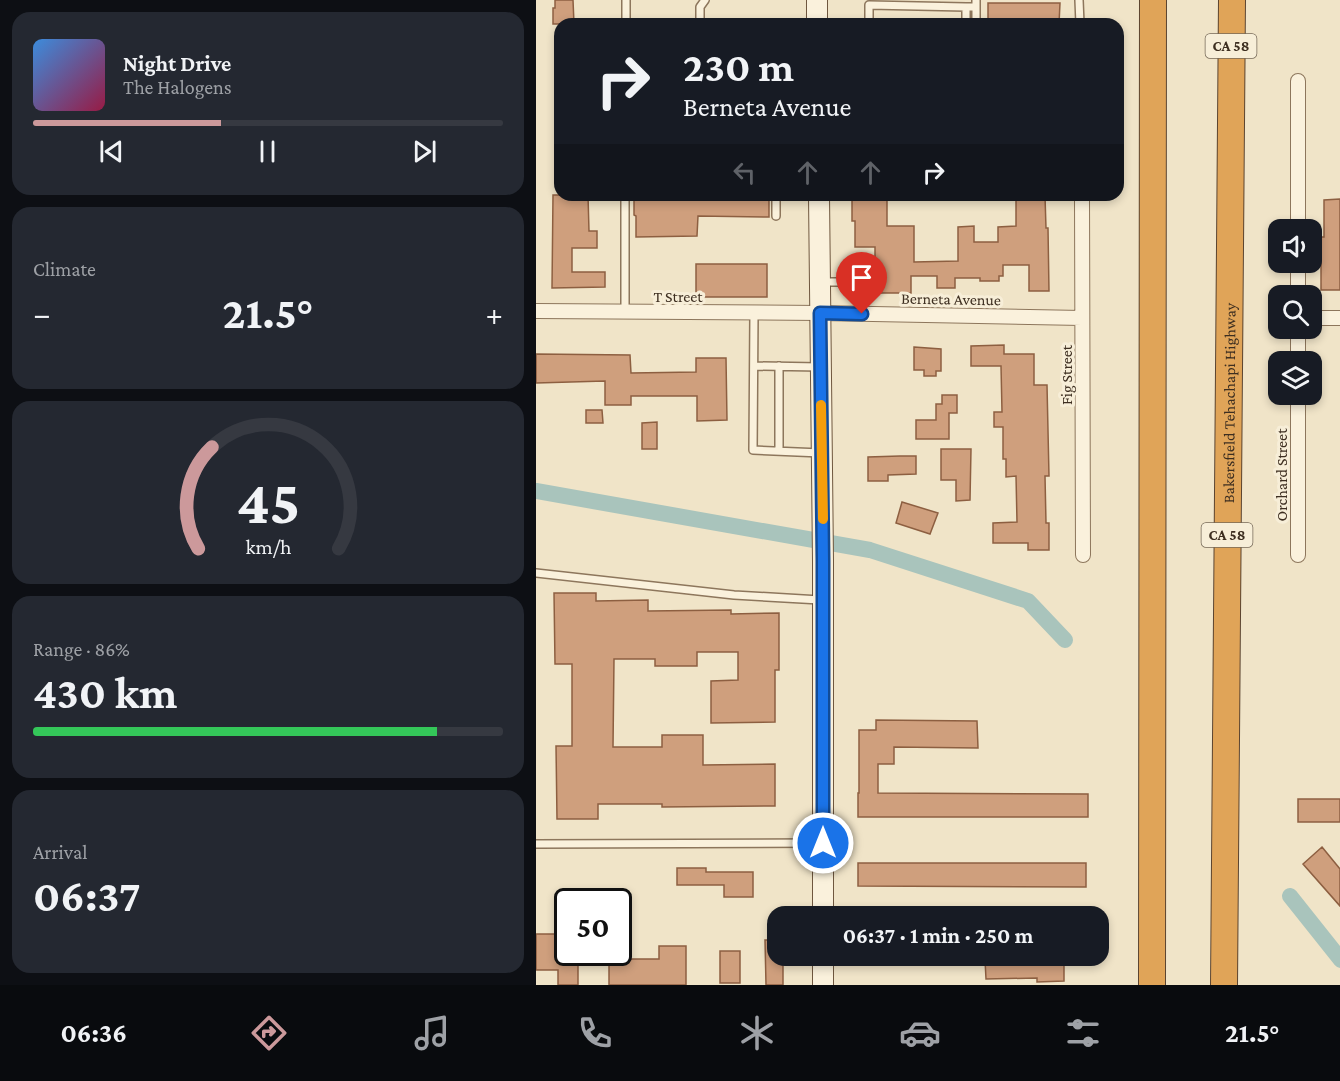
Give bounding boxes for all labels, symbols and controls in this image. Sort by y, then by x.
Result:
road number: CA 58 [1206,34,1256,58]
icon: right [584,42,662,120]
text: 230 m [683,43,794,90]
text: Night Drive [123,51,231,76]
text: The Halogens [123,76,232,98]
text: Berneta Avenue [683,92,852,122]
icon: previous [95,135,128,168]
icon: pause [251,135,284,168]
icon: next [408,135,441,168]
icon: left [728,156,761,189]
icon: ahead [791,156,824,189]
icon: ahead [854,156,887,189]
icon: right [917,156,950,189]
map controls [1268,219,1322,405]
button: sound [1268,219,1322,273]
pin [836,252,887,314]
text: Climate [33,258,96,280]
icon: arrive [845,261,878,294]
button: search [1268,285,1322,339]
text: 21.5° [223,288,313,338]
street label: T Street [653,288,703,305]
street label: Berneta Avenue [901,290,1001,308]
text: − [33,295,50,332]
text: + [486,295,503,332]
street label: Bakersfield Tehachapi Highway [1219,302,1239,503]
street label: Fig Street [1058,344,1076,405]
button: layers [1268,351,1322,405]
street label: Orchard Street [1273,428,1290,521]
text: 45 [236,468,300,537]
road number: CA 58 [1202,523,1252,547]
text: km/h [245,536,292,560]
text: Range · 86% [33,638,130,660]
text: 430 km [33,668,177,718]
position arrow [791,811,855,875]
text: Arrival [33,841,87,863]
text: 06:37 [33,871,141,921]
speed limit sign: 50 [554,888,632,966]
text: 06:37 · 1 min · 250 m [843,923,1033,948]
icon: directions [248,1012,290,1054]
icon: music [411,1012,453,1054]
icon: phone [574,1012,616,1054]
icon: climate [736,1012,778,1054]
icon: car [899,1012,941,1054]
icon: filters [1062,1012,1104,1054]
text: 06:36 [60,1018,127,1048]
text: 21.5° [1225,1018,1280,1048]

